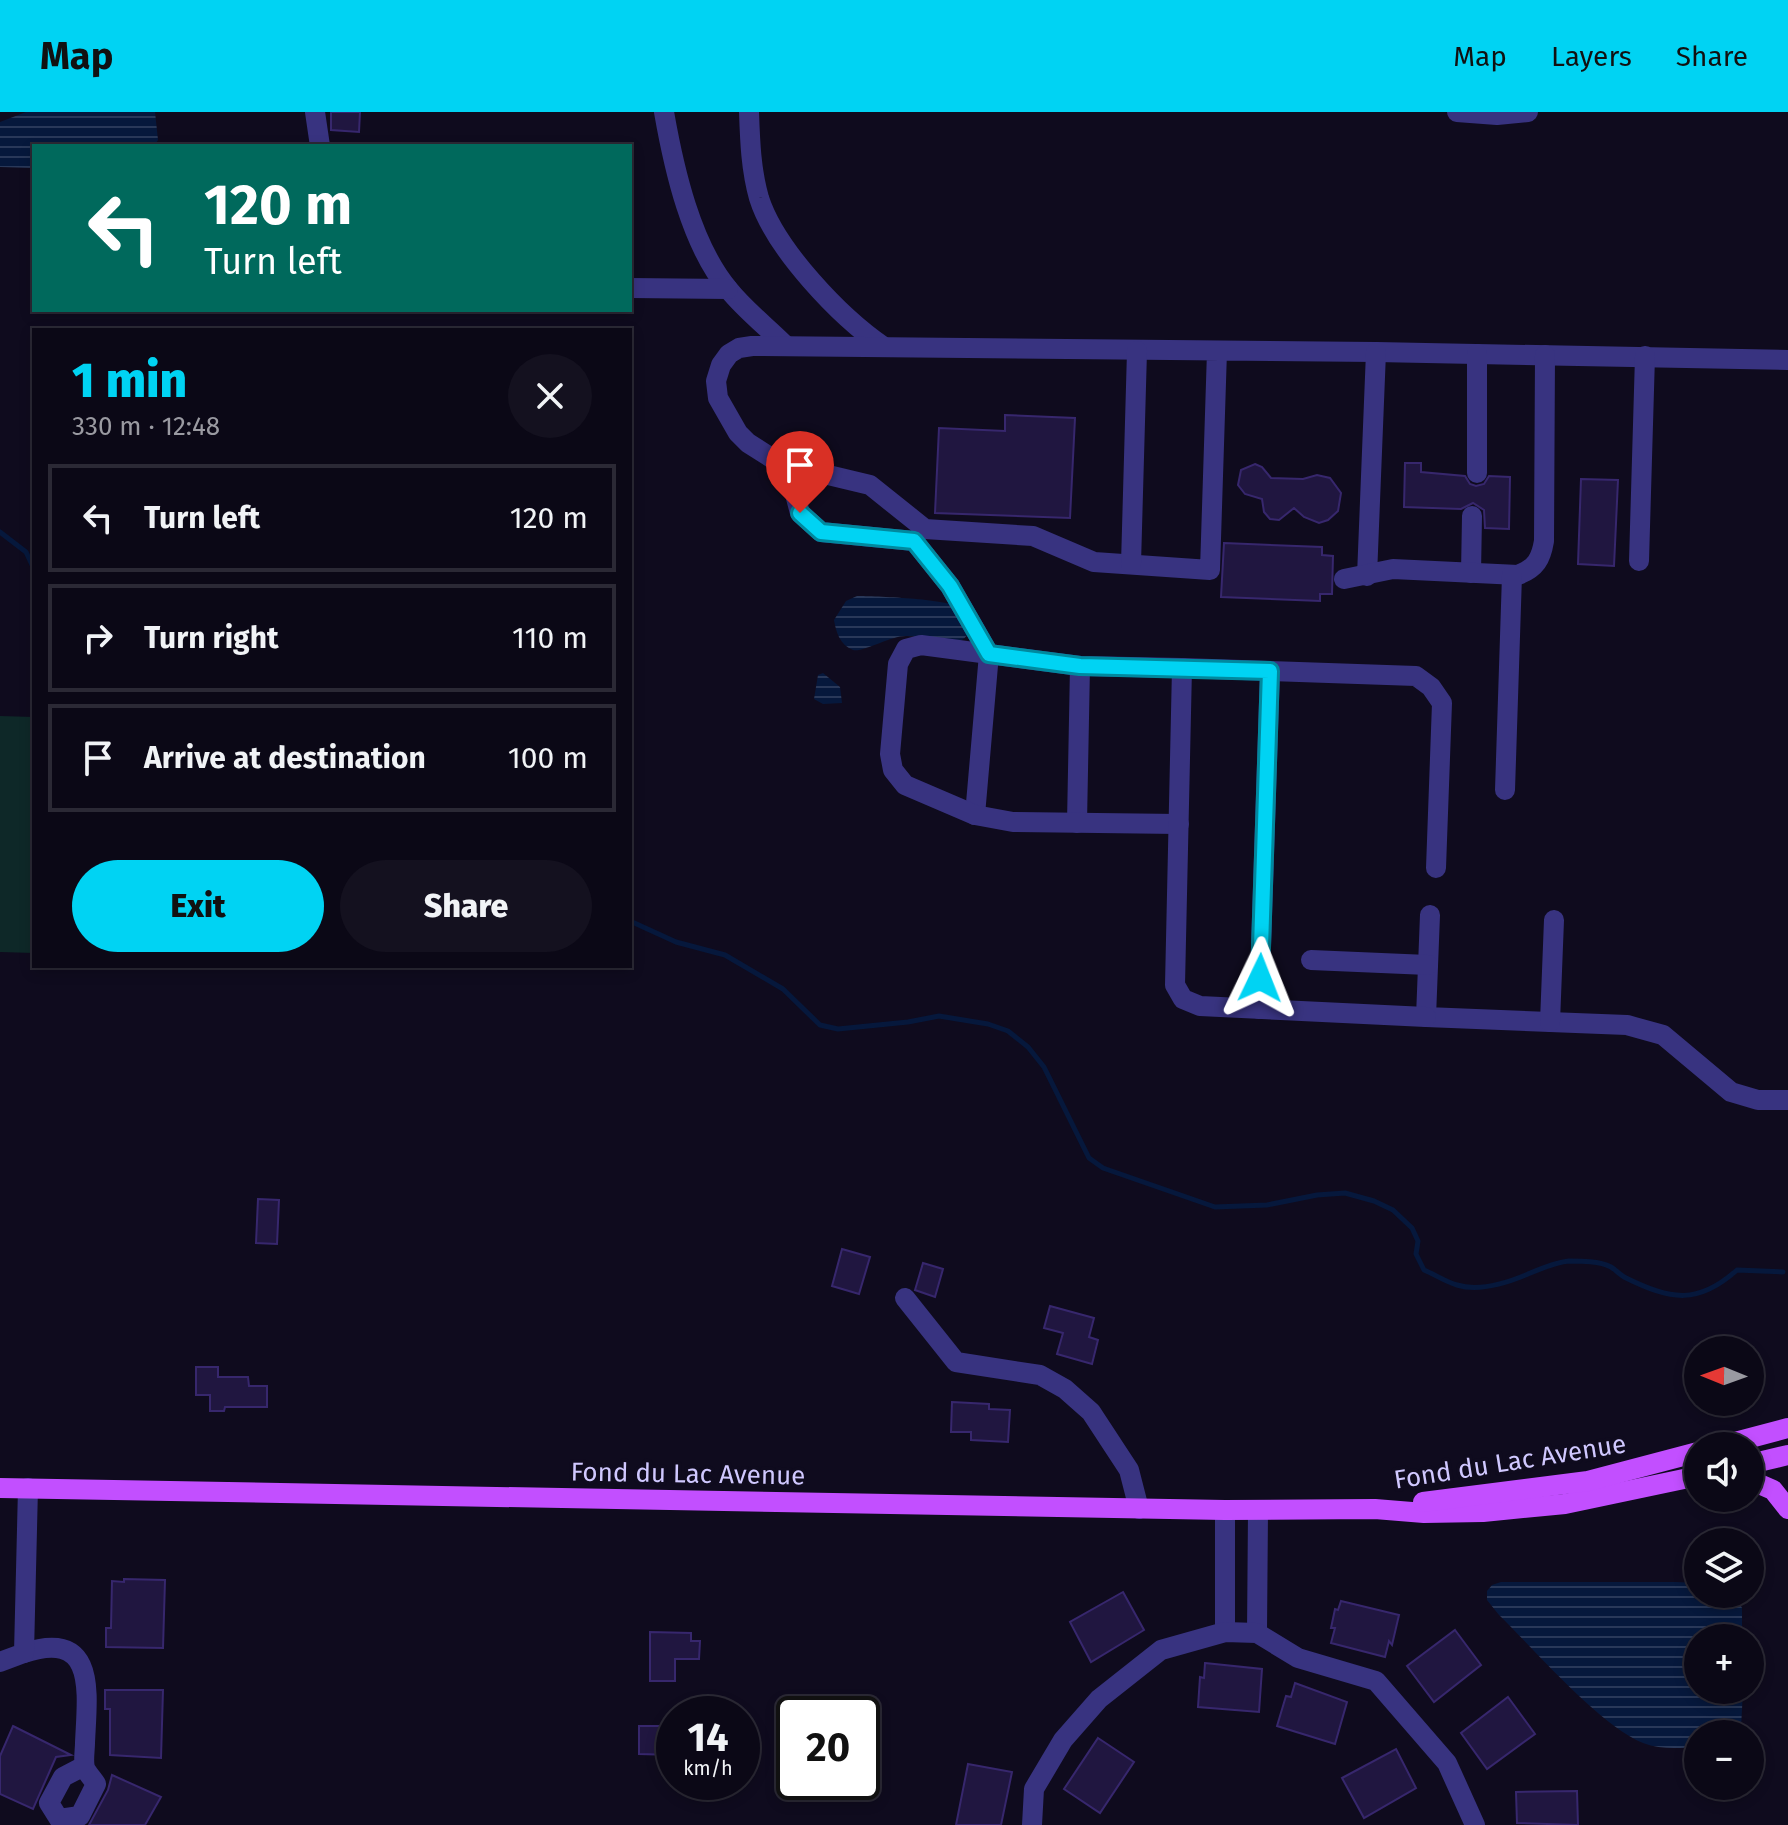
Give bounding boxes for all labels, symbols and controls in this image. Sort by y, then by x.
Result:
text: Map [40,33,113,79]
text: Map [1453,40,1507,73]
text: Layers [1551,40,1632,73]
text: Share [1676,40,1748,73]
text: 120 m [204,172,352,239]
icon: left [72,176,176,280]
text: Turn left [204,240,342,284]
text: 1 min [72,352,187,410]
button: close [508,354,592,438]
text: 330 m · 12:48 [72,411,220,442]
pin [766,431,834,513]
icon: arrive [778,443,822,487]
icon: left [76,496,120,540]
text: Turn left [144,500,260,536]
text: 120 m [510,500,588,536]
icon: right [76,616,120,660]
text: Turn right [144,620,279,656]
text: 110 m [512,620,588,656]
icon: arrive [76,736,120,780]
text: Arrive at destination [144,740,426,776]
text: 100 m [508,740,588,776]
button: Exit [72,860,324,952]
button: Share [340,860,592,952]
position arrow [1218,936,1302,1020]
north arrow [1684,1336,1764,1416]
map controls [1684,1336,1764,1800]
street label: Fond du Lac Avenue [1392,1428,1628,1496]
button: sound [1684,1432,1764,1512]
street label: Fond du Lac Avenue [570,1456,806,1492]
button: layers [1684,1528,1764,1608]
button: + [1684,1624,1764,1704]
speed limit sign: 20 [776,1696,880,1800]
text: 14 [687,1714,729,1762]
button: − [1684,1720,1764,1800]
text: km/h [683,1756,733,1780]

